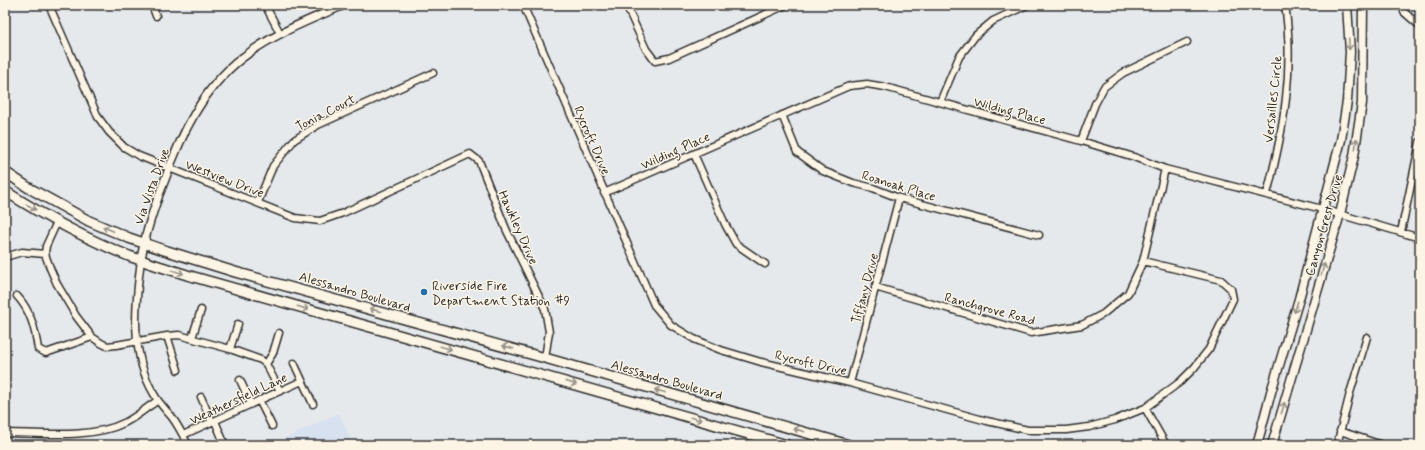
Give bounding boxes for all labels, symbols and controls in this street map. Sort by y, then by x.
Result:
one-way arrow [1346,37,1353,50]
street label: Versailles Circle [1260,55,1287,144]
street label: Tonia Court [293,91,358,136]
street label: Wilding Place [971,94,1048,131]
street label: Rycroft Drive [569,104,614,178]
street label: Wilding Place [638,128,714,176]
one-way arrow [1352,138,1360,151]
street label: Via Vista Drive [131,146,174,227]
street label: Westview Drive [183,157,266,202]
street label: Roanoak Place [859,167,938,206]
street label: Canyon Crest Drive [1302,173,1347,278]
street label: Hawkley Drive [494,188,542,267]
one-way arrow [25,203,37,211]
one-way arrow [102,225,114,232]
street label: Tiffany Drive [848,251,883,326]
one-way arrow [1320,263,1327,276]
street label: Alessandro Boulevard [297,268,412,316]
one-way arrow [172,269,185,276]
place label: Riverside Fire Department Station #9 [432,278,570,310]
marker: Riverside Fire Department Station #9 [419,287,429,297]
street label: Ranchgrove Road [942,289,1037,330]
one-way arrow [1292,301,1299,314]
one-way arrow [297,305,310,312]
one-way arrow [369,306,382,313]
one-way arrow [501,343,514,351]
one-way arrow [439,345,452,352]
street label: Rycroft Drive [773,347,848,380]
street label: Alessandro Boulevard [609,356,724,404]
street label: Weathersfield Lane [187,369,290,429]
one-way arrow [564,380,577,387]
one-way arrow [654,387,667,394]
one-way arrow [1280,401,1287,414]
one-way arrow [689,416,702,423]
one-way arrow [792,426,805,434]

